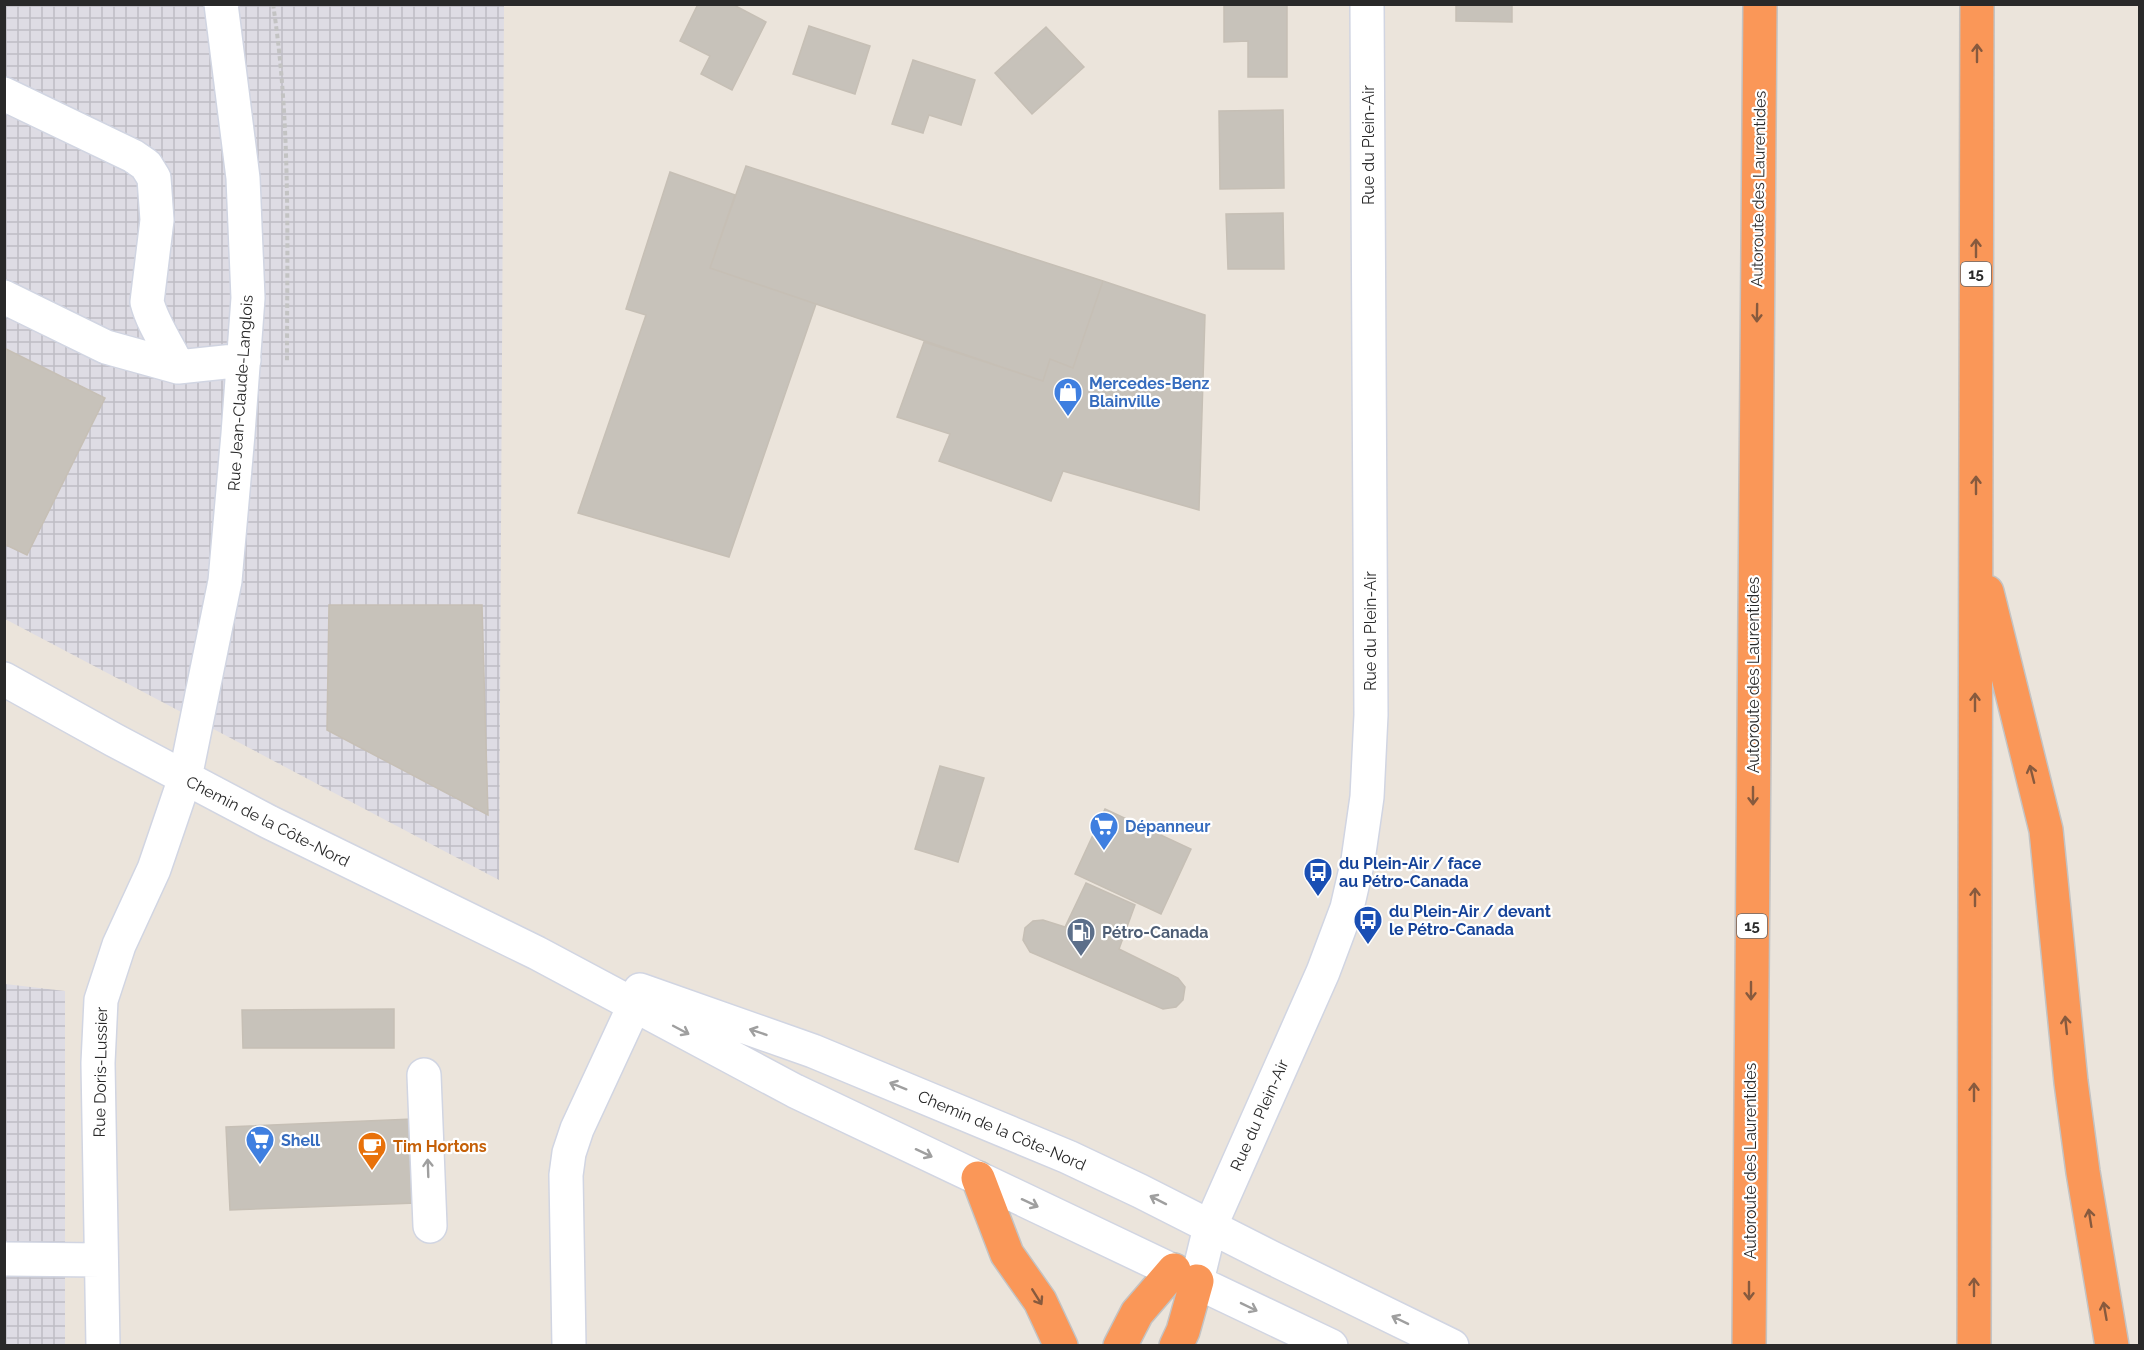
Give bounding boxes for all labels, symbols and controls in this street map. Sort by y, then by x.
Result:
one-way arrow [1971,44,1983,64]
street label: Rue du Plein-Air [1359,85,1378,205]
street label: Autoroute des Laurentides [1747,90,1770,287]
one-way arrow [1970,239,1982,259]
road number: 15 [1961,262,1991,286]
street label: Rue Jean-Claude-Langlois [224,294,257,492]
one-way arrow [1751,302,1762,322]
place label: Mercedes-Benz Blainville [1089,374,1210,411]
shop icon: Mercedes-Benz Blainville [1052,376,1084,418]
one-way arrow [1970,476,1982,496]
street label: Rue du Plein-Air [1361,571,1380,691]
street label: Autoroute des Laurentides [1744,576,1763,773]
one-way arrow [1969,693,1981,713]
one-way arrow [2026,764,2038,783]
street label: Chemin de la Côte-Nord [183,772,353,871]
one-way arrow [1747,785,1759,805]
supermarket icon: Dépanneur [1088,810,1120,852]
place label: Dépanneur [1125,817,1210,836]
place label: du Plein-Air / face au Pétro-Canada [1339,854,1482,891]
bus stop icon: du Plein-Air / face au Pétro-Canada [1302,856,1334,898]
one-way arrow [1969,888,1981,908]
place label: du Plein-Air / devant le Pétro-Canada [1389,902,1551,939]
bus stop icon: du Plein-Air / devant le Pétro-Canada [1352,904,1384,946]
road number: 15 [1737,914,1767,938]
fuel station icon: Pétro-Canada [1065,916,1097,958]
place label: Pétro-Canada [1102,923,1208,942]
one-way arrow [1745,980,1757,1000]
street label: Rue Doris-Lussier [90,1006,111,1137]
one-way arrow [2060,1015,2071,1035]
one-way arrow [672,1024,689,1036]
one-way arrow [749,1025,768,1036]
street label: Rue du Plein-Air [1226,1056,1293,1174]
street label: Autoroute des Laurentides [1741,1062,1760,1259]
one-way arrow [889,1080,907,1091]
one-way arrow [1968,1083,1980,1103]
street label: Chemin de la Côte-Nord [915,1086,1089,1175]
supermarket icon: Shell [244,1124,276,1166]
cafe icon: Tim Hortons [356,1130,388,1172]
place label: Shell [281,1131,321,1150]
place label: Tim Hortons [393,1137,487,1156]
one-way arrow [914,1147,932,1159]
one-way arrow [422,1158,433,1178]
one-way arrow [1150,1194,1168,1206]
one-way arrow [1021,1197,1039,1209]
one-way arrow [2085,1209,2096,1229]
one-way arrow [1968,1278,1980,1298]
one-way arrow [1743,1280,1755,1300]
one-way arrow [1031,1289,1044,1306]
one-way arrow [1240,1301,1258,1313]
one-way arrow [2099,1302,2110,1321]
one-way arrow [1391,1313,1409,1325]

